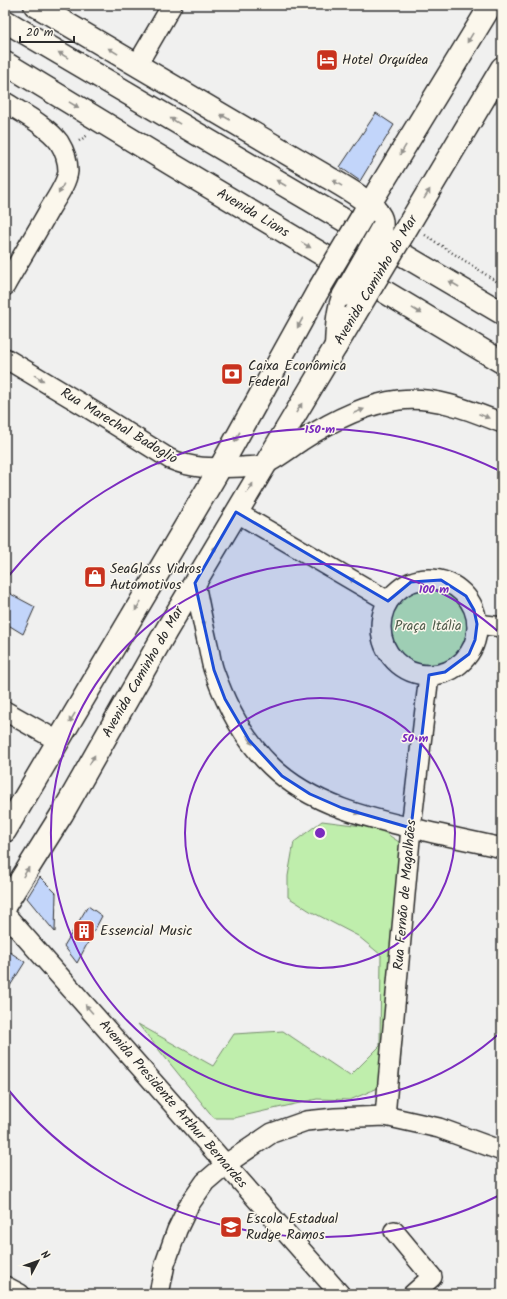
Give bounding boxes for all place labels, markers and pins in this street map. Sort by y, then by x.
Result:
hotel icon: Hotel Orquídea [314,47,340,73]
place label: Hotel Orquídea [342,49,428,71]
place label: Caixa Econômica Federal [248,355,346,393]
bank icon: Caixa Econômica Federal [219,361,245,387]
place label: SeaGlass Vidros Automotivos [110,558,201,596]
shop icon: SeaGlass Vidros Automotivos [82,564,108,590]
centre of rings [313,826,327,840]
building icon: Essencial Music [71,918,97,944]
place label: Essencial Music [100,920,192,942]
place label: Escola Estadual Rudge Ramos [246,1208,339,1246]
school or university icon: Escola Estadual Rudge Ramos [218,1214,244,1240]

